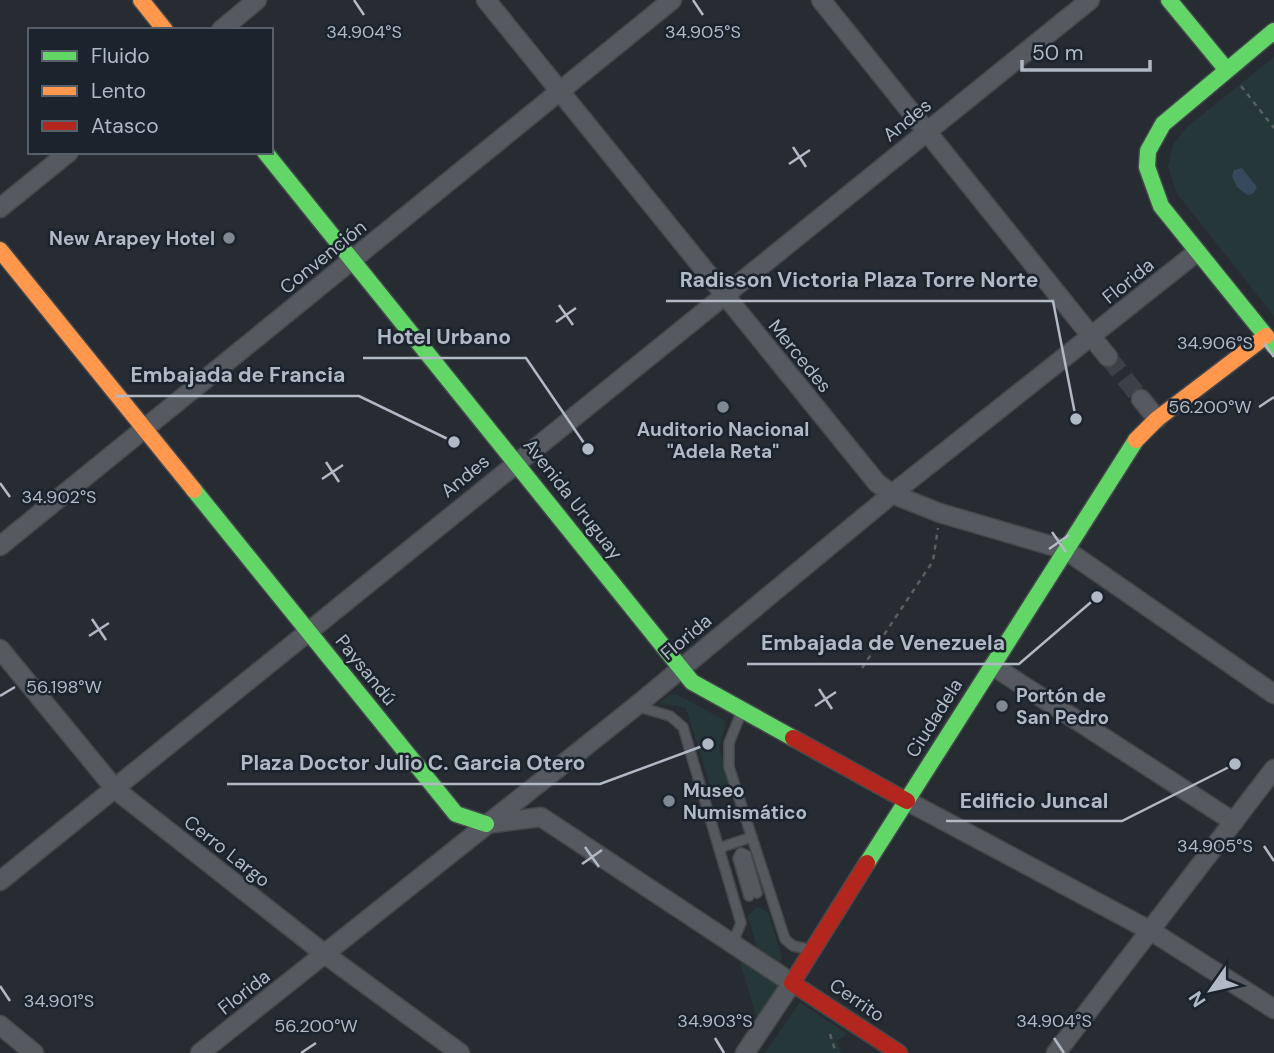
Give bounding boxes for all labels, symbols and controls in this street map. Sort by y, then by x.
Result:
text: 34.904°S [326,20,402,44]
text: 34.905°S [665,20,741,44]
legend [28,28,273,154]
scale bar [1022,28,1150,72]
text: 50 m [1032,39,1083,67]
text: Fluido [91,42,150,70]
text: Lento [91,77,146,105]
street label: Andes [877,93,937,147]
text: Atasco [91,112,159,140]
street label: Convención [275,214,371,300]
place label: New Arapey Hotel [49,226,215,251]
marker: New Arapey Hotel [221,230,237,246]
street label: Florida [1097,253,1159,309]
callout: Radisson Victoria Plaza Torre Norte [666,259,1053,301]
text: Radisson Victoria Plaza Torre Norte [680,266,1038,294]
street label: Mercedes [763,314,837,398]
callout: Hotel Urbano [363,316,526,358]
text: Hotel Urbano [377,323,511,351]
text: 34.906°S [1177,331,1253,355]
callout: Embajada de Francia [116,354,359,396]
text: Embajada de Francia [131,361,345,389]
text: 56.200°W [1168,395,1252,419]
marker: Auditorio Nacional "Adela Reta" [715,399,731,415]
place label: Auditorio Nacional "Adela Reta" [637,417,809,464]
street label: Avenida Uruguay [518,433,628,565]
street label: Andes [435,449,495,503]
text: 34.902°S [21,485,97,509]
street label: Florida [655,608,717,666]
callout: Embajada de Venezuela [747,622,1019,664]
street label: Paysandú [330,629,402,711]
text: Embajada de Venezuela [761,629,1005,657]
street label: Ciudadela [900,674,968,762]
text: 56.198°W [26,675,102,699]
place label: Portón de San Pedro [1016,683,1109,730]
marker: Portón de San Pedro [994,698,1010,714]
callout: Plaza Doctor Julio C. Garcia Otero [227,742,600,784]
text: Plaza Doctor Julio C. Garcia Otero [241,749,585,777]
place label: Museo Numismático [683,778,807,825]
callout: Edificio Juncal [946,779,1122,821]
text: Edificio Juncal [960,787,1108,815]
marker: Museo Numismático [661,793,677,809]
street label: Cerro Largo [179,809,275,893]
text: 34.905°S [1177,834,1253,858]
north arrow [1176,955,1246,1025]
street label: Florida [213,964,275,1020]
street label: Cerrito [825,972,889,1028]
text: N [1183,986,1212,1012]
text: 34.901°S [24,989,94,1013]
text: 34.903°S [677,1009,753,1033]
text: 34.904°S [1016,1009,1092,1033]
text: 56.200°W [274,1014,358,1038]

